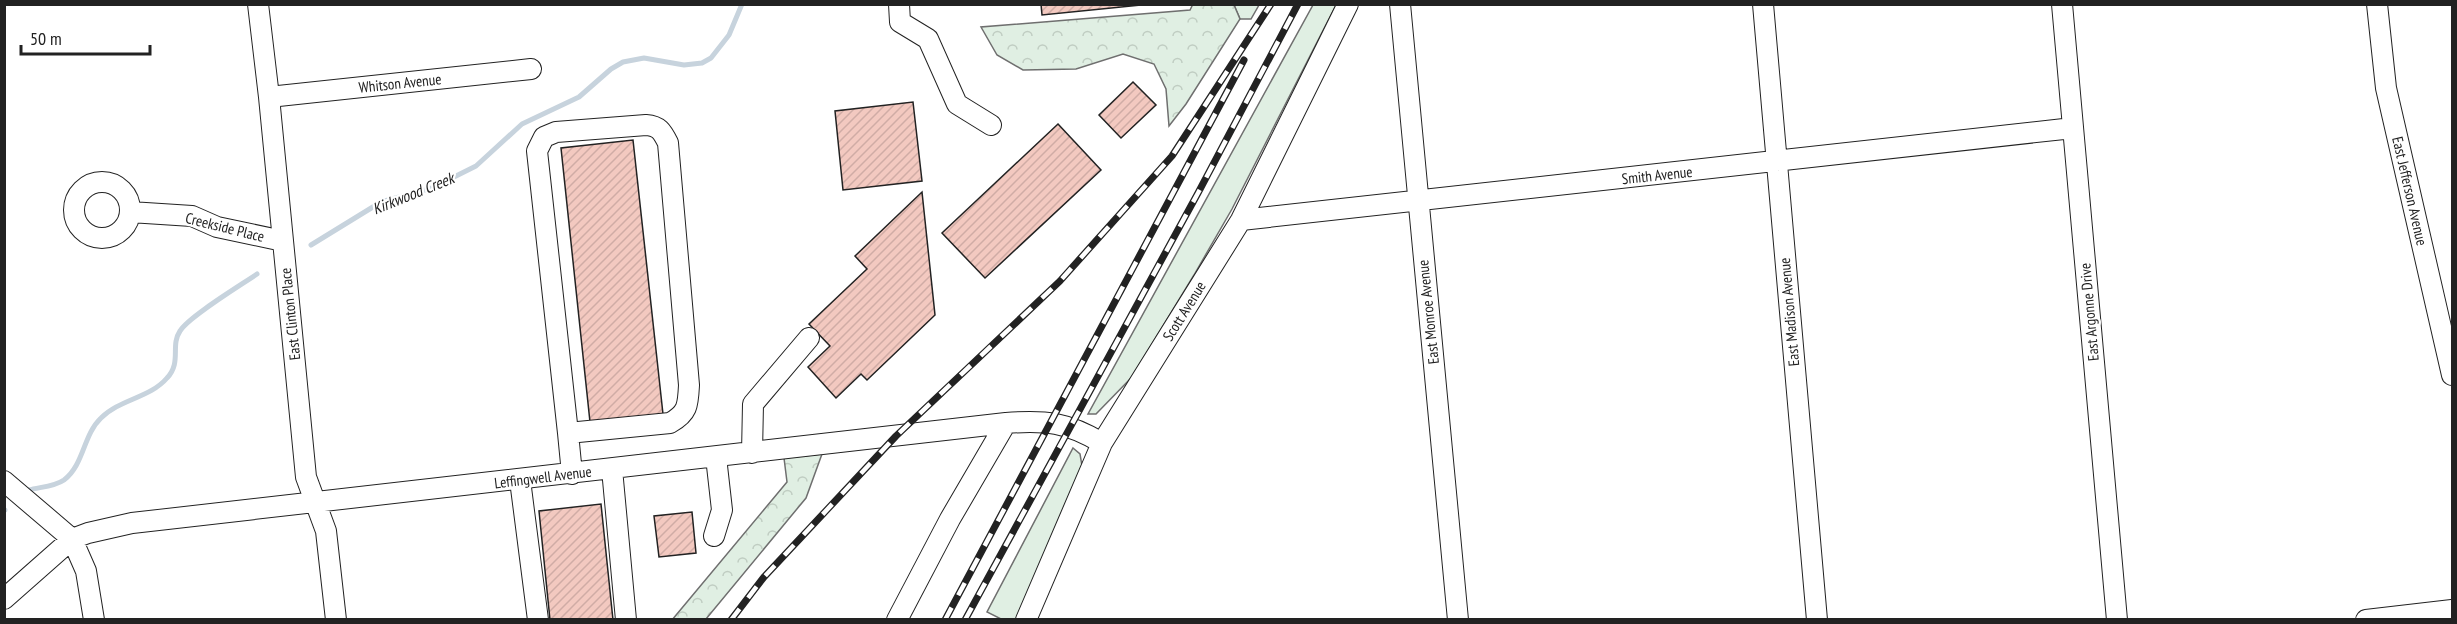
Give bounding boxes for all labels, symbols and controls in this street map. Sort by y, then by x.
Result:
scale bar [21,18,150,56]
text: 50 m [30,27,62,50]
street label: Whitson Avenue [358,69,442,97]
street label: East Jefferson Avenue [2388,135,2432,247]
street label: Smith Avenue [1621,162,1693,188]
water label: Kirkwood Creek [369,167,458,218]
street label: Creekside Place [184,208,266,246]
street label: East Madison Avenue [1775,257,1803,367]
street label: East Monroe Avenue [1413,259,1443,365]
street label: East Argonne Drive [2075,262,2103,362]
street label: East Clinton Place [276,267,304,361]
street label: Scott Avenue [1158,278,1210,344]
street label: Leffingwell Avenue [493,462,593,492]

